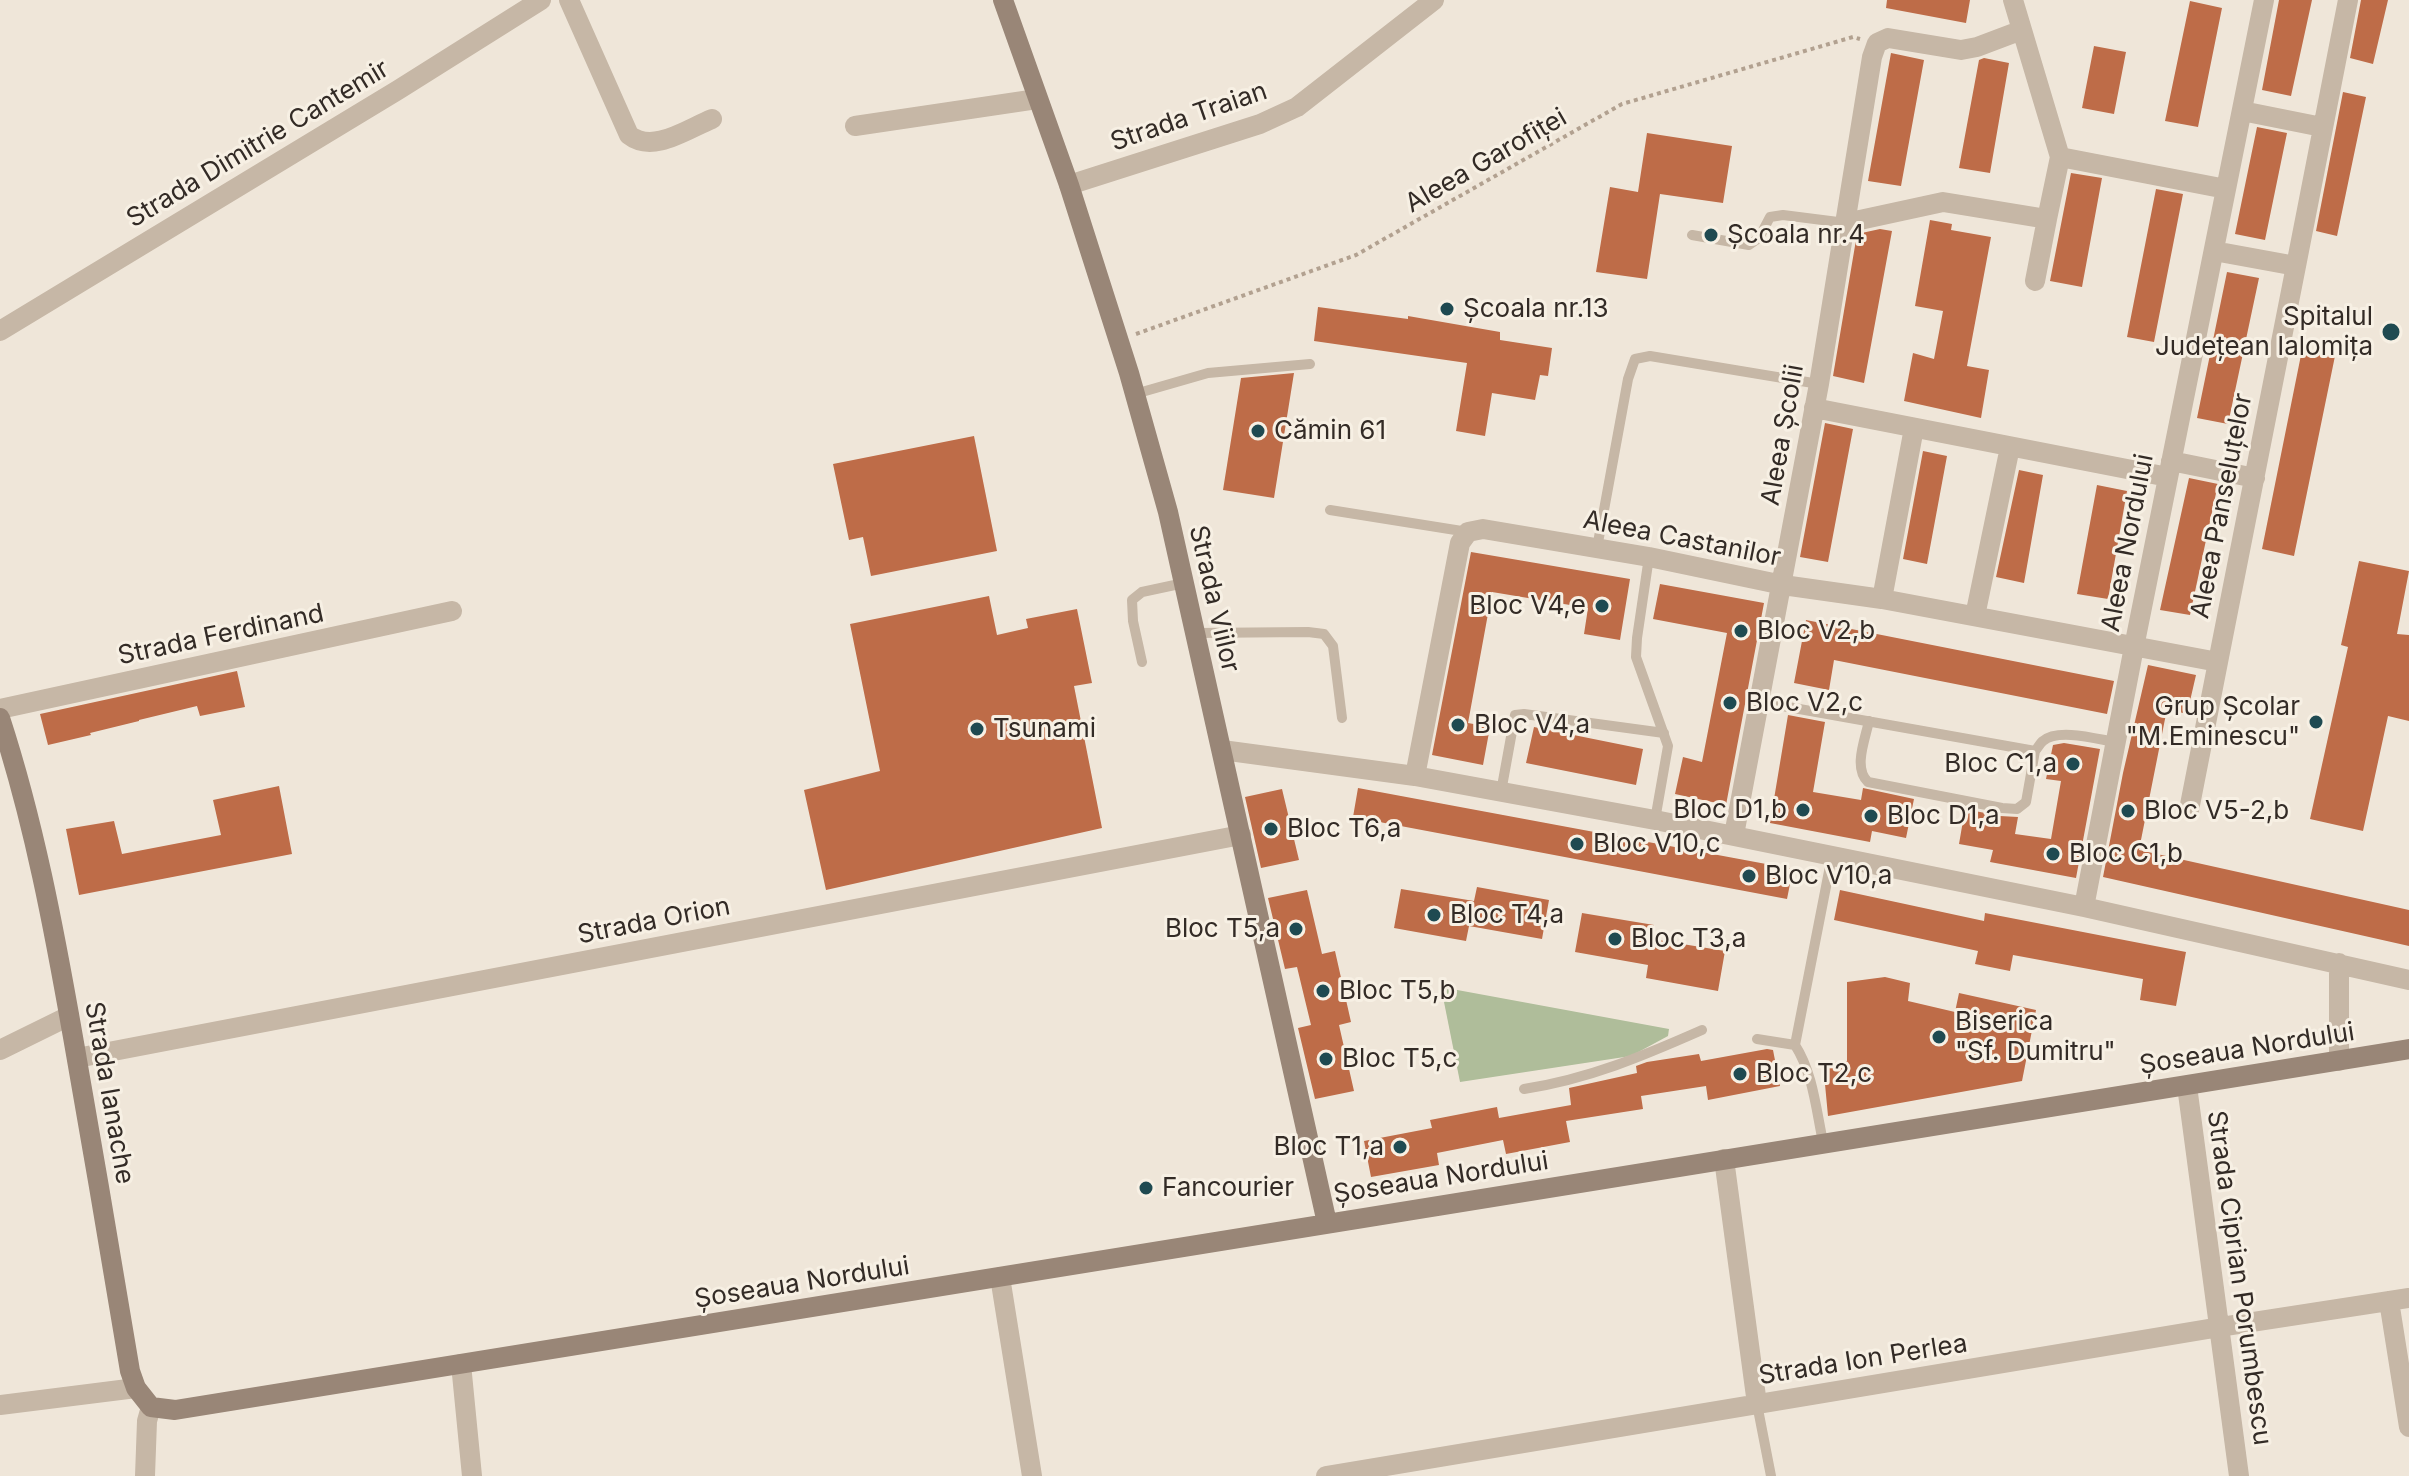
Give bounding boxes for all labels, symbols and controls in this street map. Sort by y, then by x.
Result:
street label: Strada Dimitrie Cantemir [121,53,395,235]
street label: Strada Traian [1107,76,1271,158]
street label: Aleea Garofiței [1400,102,1572,220]
place label: Școala nr.4 [1727,219,1865,251]
marker: Școala nr.4 [1702,226,1720,244]
place label: Școala nr.13 [1463,293,1609,325]
marker: Școala nr.13 [1438,300,1456,318]
place label: Spitalul Județean Ialomița [2155,301,2373,362]
marker: Spitalul Județean Ialomița [2380,321,2402,343]
street label: Aleea Școlii [1755,362,1811,508]
street label: Aleea Panseluțelor [2185,391,2259,621]
place label: Cămin 61 [1274,415,1386,447]
marker: Cămin 61 [1249,422,1267,440]
street label: Aleea Nordului [2095,451,2161,635]
street label: Aleea Castanilor [1581,505,1783,573]
street label: Strada Viilor [1182,523,1246,675]
place label: Bloc V4,e [1469,590,1586,622]
marker: Bloc V4,e [1593,597,1611,615]
street label: Strada Ferdinand [115,598,327,672]
place label: Bloc V2,b [1757,615,1875,647]
marker: Bloc V2,b [1732,622,1750,640]
place label: Bloc V2,c [1746,687,1863,719]
place label: Grup Școlar "M.Eminescu" [2126,691,2300,752]
marker: Bloc V2,c [1721,694,1739,712]
place label: Bloc V4,a [1474,709,1590,741]
place label: Tsunami [993,713,1096,745]
marker: Grup Școlar "M.Eminescu" [2307,713,2325,731]
marker: Bloc V4,a [1449,716,1467,734]
marker: Tsunami [968,720,986,738]
place label: Bloc C1,a [1944,748,2057,780]
marker: Bloc C1,a [2064,755,2082,773]
place label: Bloc D1,b [1673,794,1787,826]
place label: Bloc V5-2,b [2144,795,2289,827]
place label: Bloc D1,a [1887,800,1999,832]
marker: Bloc D1,b [1794,801,1812,819]
marker: Bloc V5-2,b [2119,802,2137,820]
marker: Bloc D1,a [1862,807,1880,825]
place label: Bloc T6,a [1287,813,1401,845]
marker: Bloc T6,a [1262,820,1280,838]
place label: Bloc V10,c [1593,828,1721,860]
marker: Bloc V10,c [1568,835,1586,853]
place label: Bloc C1,b [2069,838,2183,870]
marker: Bloc C1,b [2044,845,2062,863]
place label: Bloc V10,a [1765,860,1892,892]
marker: Bloc V10,a [1740,867,1758,885]
street label: Strada Orion [575,891,733,951]
place label: Bloc T4,a [1450,899,1564,931]
marker: Bloc T4,a [1425,906,1443,924]
place label: Bloc T5,a [1165,913,1280,945]
marker: Bloc T5,a [1287,920,1305,938]
place label: Bloc T3,a [1631,923,1746,955]
marker: Bloc T3,a [1606,930,1624,948]
place label: Bloc T5,b [1339,975,1455,1007]
marker: Bloc T5,b [1314,982,1332,1000]
street label: Strada Ianache [78,1000,140,1186]
place label: Biserica "Sf. Dumitru" [1955,1006,2116,1068]
street label: Șoseaua Nordului [2137,1017,2357,1081]
marker: Biserica "Sf. Dumitru" [1930,1028,1948,1046]
place label: Bloc T5,c [1342,1043,1457,1075]
marker: Bloc T5,c [1317,1050,1335,1068]
place label: Bloc T2,c [1756,1058,1872,1090]
marker: Bloc T2,c [1731,1065,1749,1083]
street label: Strada Ciprian Porumbescu [2200,1109,2278,1447]
place label: Bloc T1,a [1273,1131,1384,1163]
marker: Bloc T1,a [1391,1138,1409,1156]
street label: Șoseaua Nordului [1331,1146,1551,1210]
place label: Fancourier [1162,1172,1294,1204]
marker: Fancourier [1137,1179,1155,1197]
street label: Șoseaua Nordului [692,1251,912,1315]
street label: Strada Ion Perlea [1756,1328,1970,1392]

